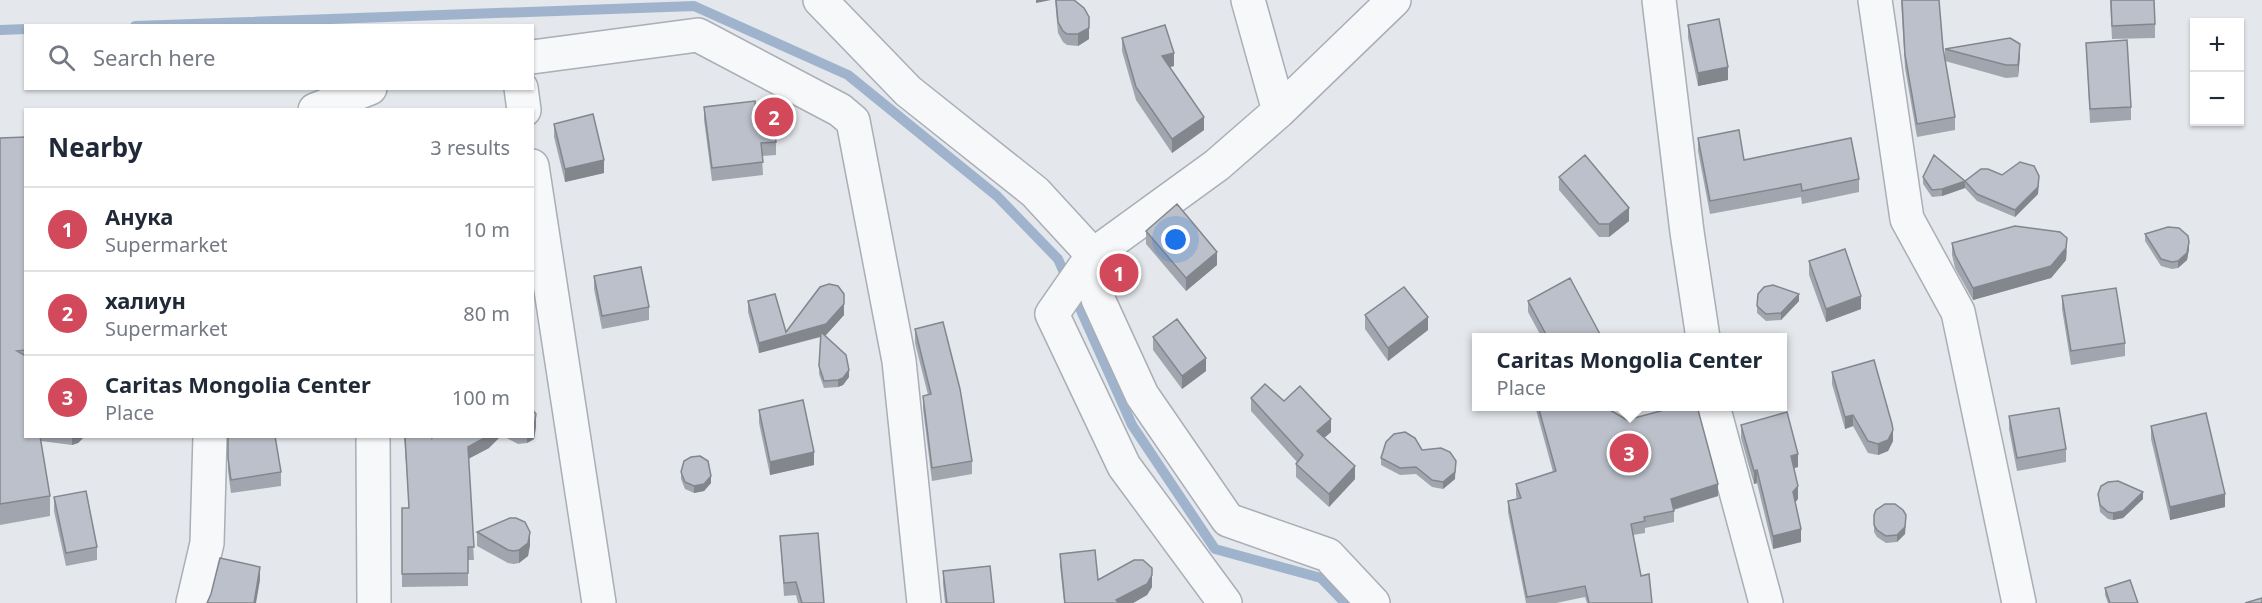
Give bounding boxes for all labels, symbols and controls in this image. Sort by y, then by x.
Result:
map controls [2190,18,2244,126]
button: + [2190,18,2244,72]
search box [24,24,534,90]
icon: search [45,41,78,74]
text: Search here [93,42,215,72]
button: − [2190,72,2244,126]
pin: 2 [754,94,794,140]
text: Nearby [48,129,143,165]
text: 3 results [430,134,510,161]
text: Анука [105,201,173,231]
text: 1 [62,216,73,243]
text: 10 m [463,216,510,243]
your location [1161,225,1190,254]
text: Supermarket [105,231,228,258]
pin: 1 [1100,250,1138,296]
text: халиун [105,285,186,315]
text: 2 [62,300,73,327]
text: 80 m [463,300,510,327]
text: Supermarket [105,315,228,342]
popup [1472,333,1787,411]
text: Caritas Mongolia Center [1497,344,1762,374]
text: Caritas Mongolia Center [105,369,371,399]
text: Place [1497,374,1546,401]
text: 3 [62,384,73,411]
text: 100 m [452,384,510,411]
text: Place [105,399,154,426]
pin: 3 [1610,430,1648,476]

